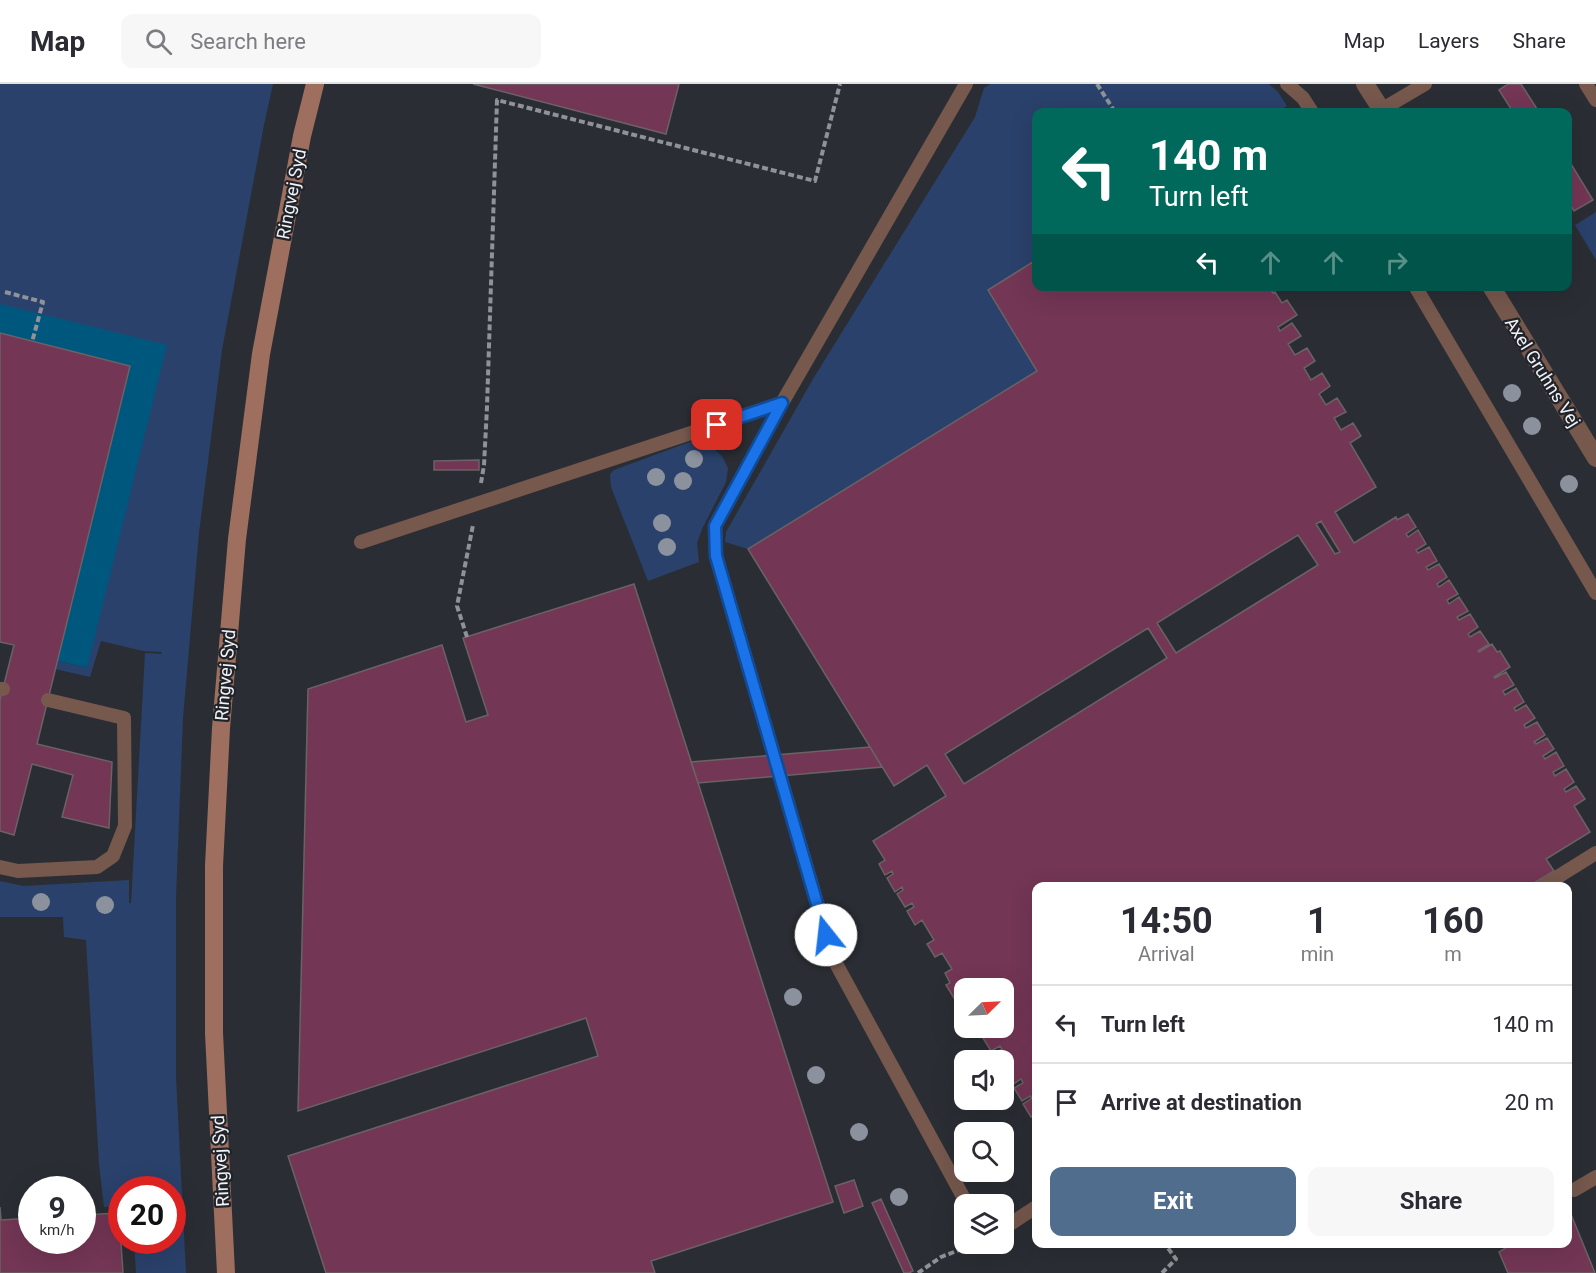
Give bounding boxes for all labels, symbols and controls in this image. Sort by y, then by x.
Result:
search box [121,14,541,68]
text: Map [30,25,85,58]
icon: search [142,25,175,58]
text: Search here [190,29,306,54]
text: Map [1343,29,1385,53]
text: Layers [1418,29,1479,53]
text: Share [1512,29,1566,53]
text: 140 m [1149,131,1268,180]
icon: left [1050,132,1128,210]
street label: Ringvej Syd [272,147,310,241]
text: Turn left [1149,181,1249,213]
icon: left [1191,246,1224,279]
icon: ahead [1254,246,1287,279]
icon: ahead [1317,246,1350,279]
icon: right [1380,246,1413,279]
street label: Axel Gruhns Vej [1501,313,1585,431]
pin [691,399,742,450]
icon: arrive [700,408,733,441]
street label: Ringvej Syd [211,628,239,722]
text: 14:50 [1120,900,1213,942]
text: 1 [1307,900,1328,942]
text: 160 [1422,900,1484,942]
position arrow [794,903,858,967]
text: Arrival [1138,942,1195,966]
text: min [1301,942,1334,966]
text: m [1444,942,1462,966]
north arrow [954,978,1014,1038]
map controls [954,978,1014,1254]
icon: left [1050,1008,1083,1041]
text: Turn left [1101,1012,1185,1037]
text: 140 m [1492,1012,1554,1037]
button: sound [954,1050,1014,1110]
icon: arrive [1050,1086,1083,1119]
text: Arrive at destination [1101,1090,1302,1115]
text: 20 m [1505,1090,1554,1115]
street label: Ringvej Syd [207,1115,233,1207]
button: search [954,1122,1014,1182]
button: Exit [1050,1167,1296,1236]
button: Share [1308,1167,1554,1236]
speed limit sign: 20 [108,1176,186,1254]
text: 9 [48,1190,66,1225]
button: layers [954,1194,1014,1254]
text: km/h [39,1221,75,1239]

